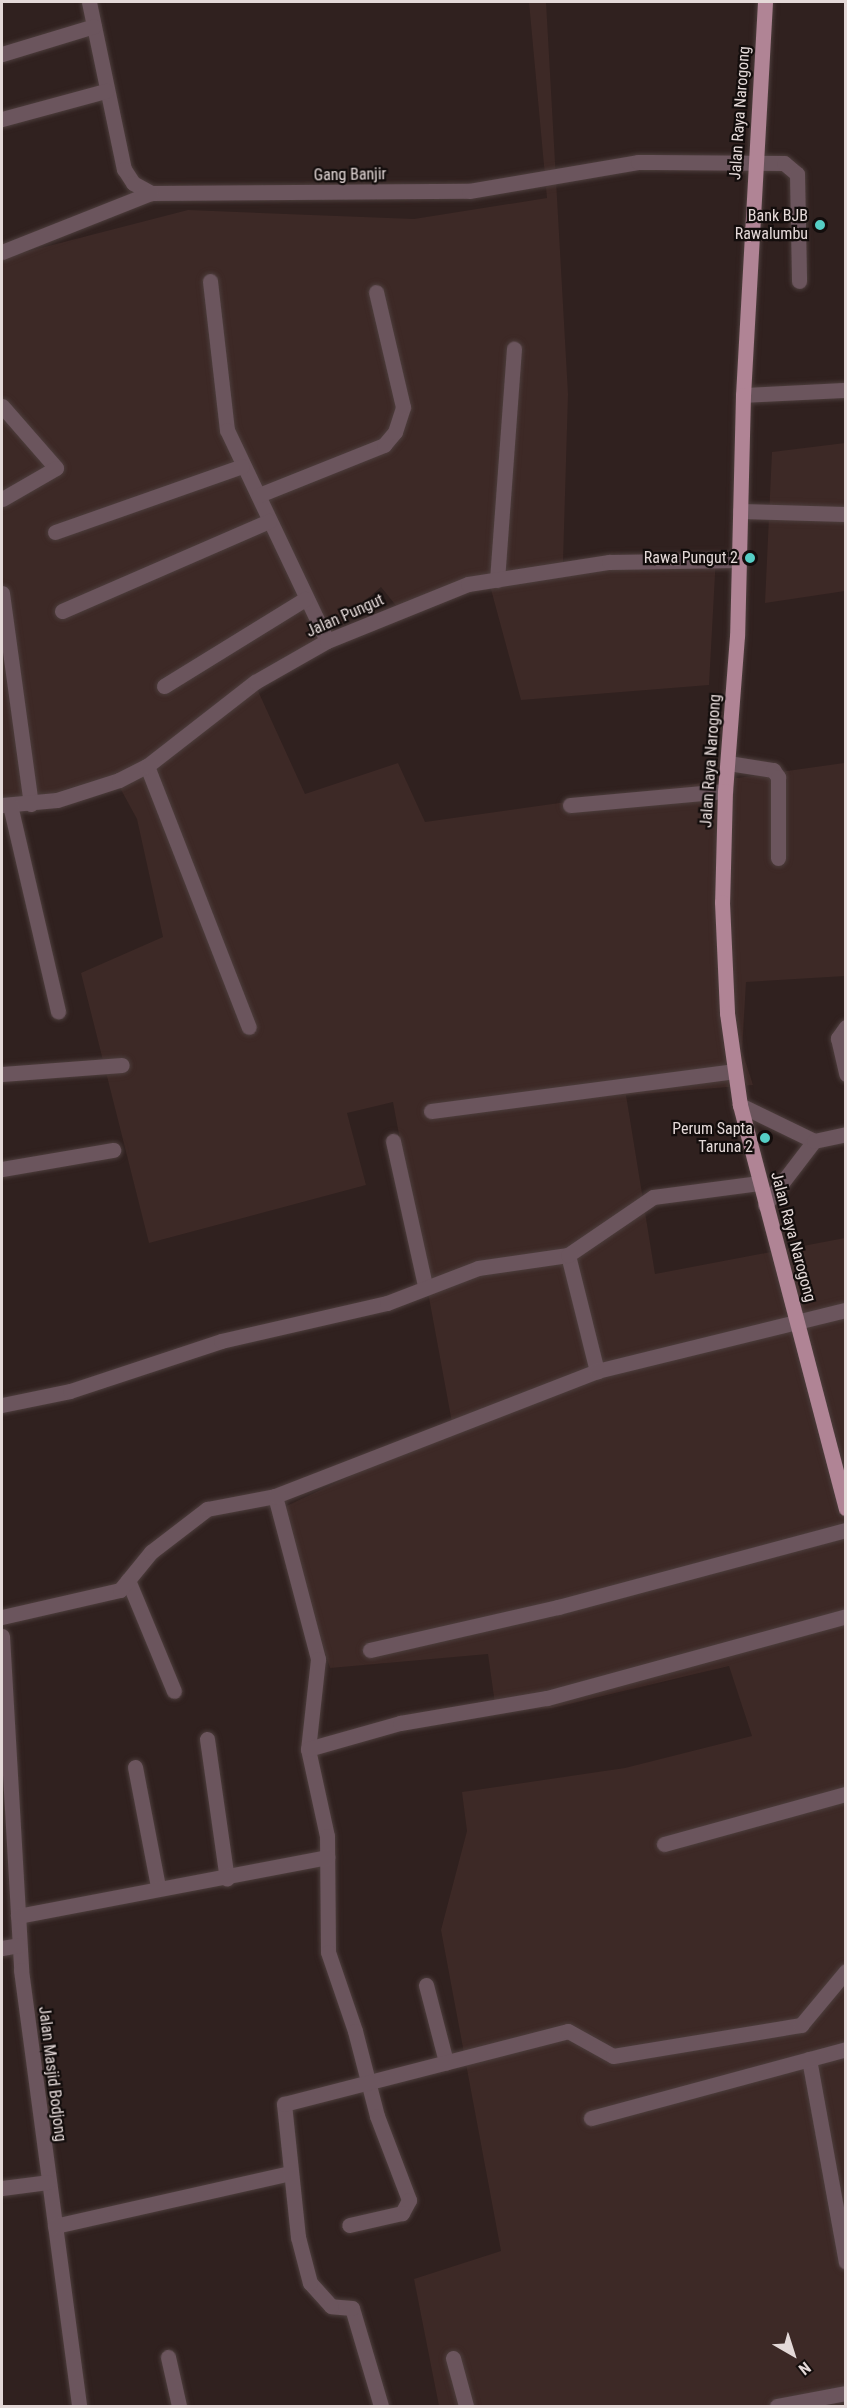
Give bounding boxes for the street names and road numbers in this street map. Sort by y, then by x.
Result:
street label: Jalan Raya Narogong [726,46,754,180]
street label: Gang Banjir [313,165,387,185]
street label: Jalan Pungut [303,590,387,642]
street label: Jalan Raya Narogong [697,694,725,828]
street label: Jalan Raya Narogong [766,1170,820,1304]
street label: Jalan Masjid Bodjong [34,2005,70,2143]

